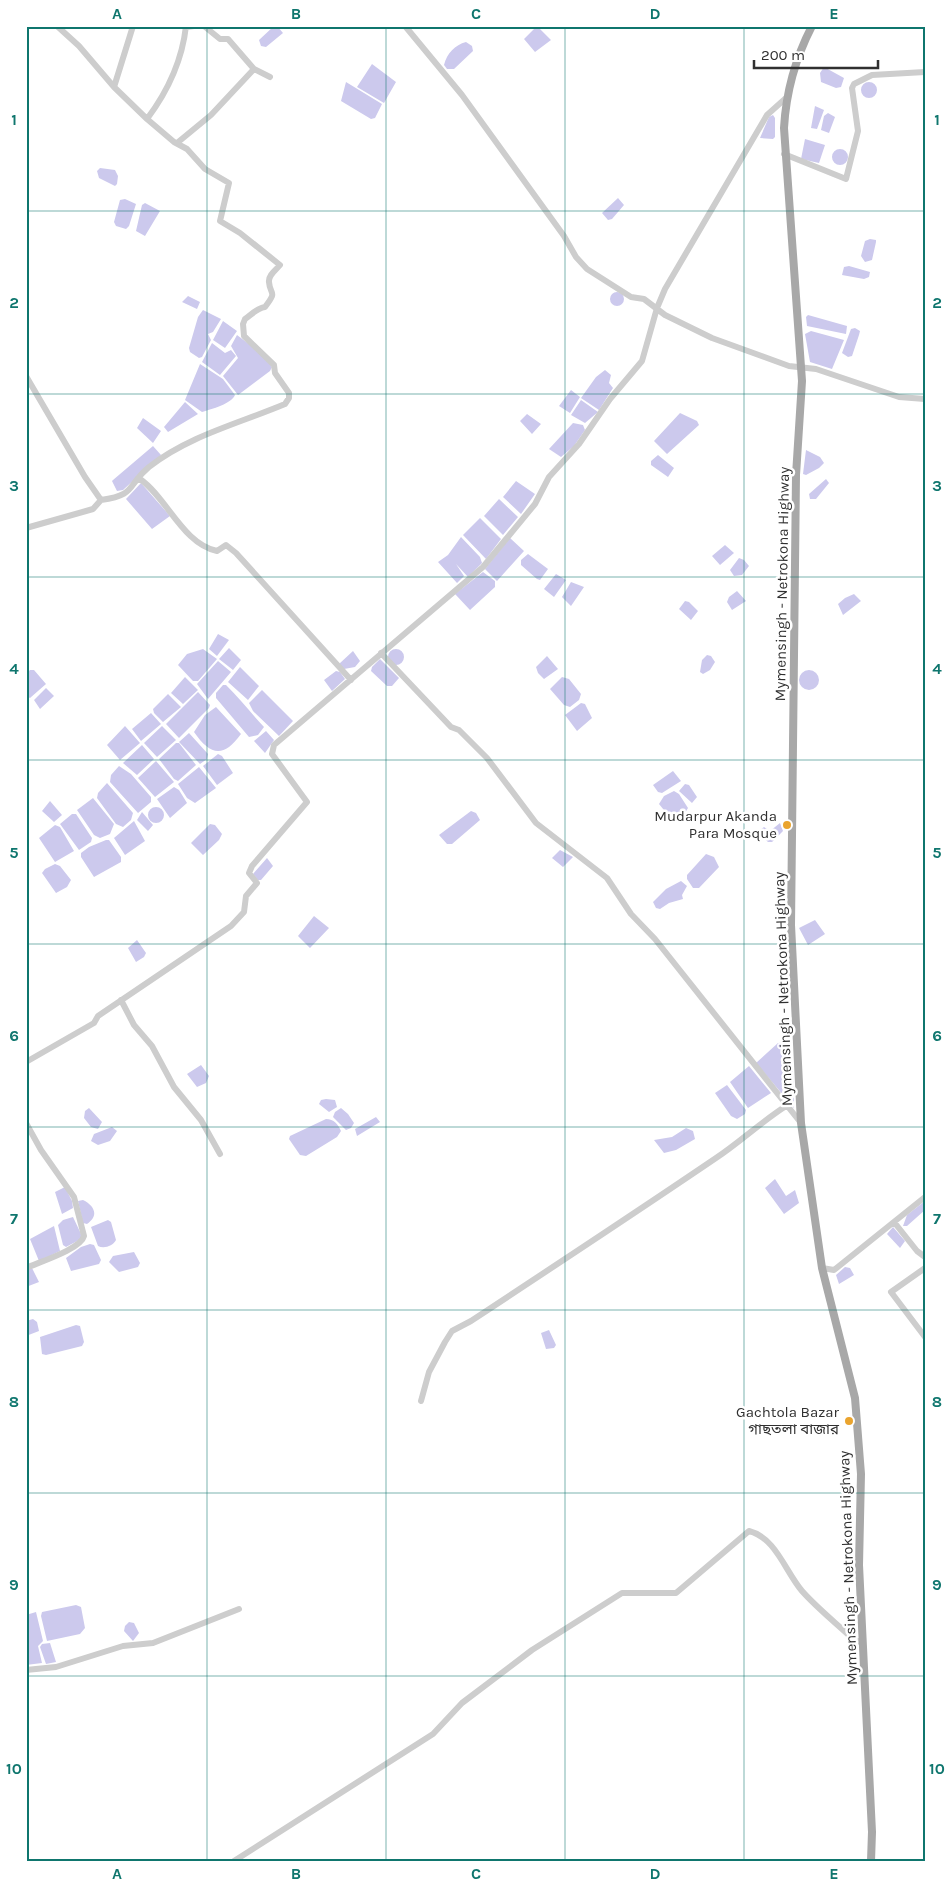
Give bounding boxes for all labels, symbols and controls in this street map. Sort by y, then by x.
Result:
text: A [112,4,122,23]
text: B [291,4,301,23]
text: C [471,4,481,23]
text: D [650,4,661,23]
text: E [829,4,839,23]
scale bar [754,38,877,70]
text: 200 m [761,46,805,64]
text: 1 [11,110,17,129]
text: 1 [934,110,940,129]
text: 2 [9,293,19,312]
text: 2 [932,293,942,312]
street label: Mymensingh - Netrokona Highway [771,467,793,701]
text: 3 [9,476,19,495]
text: 3 [932,476,942,495]
text: 4 [9,659,19,678]
text: 4 [932,659,942,678]
place label: Mudarpur Akanda Para Mosque [654,807,777,842]
marker: Mudarpur Akanda Para Mosque [781,819,793,831]
text: 5 [9,843,19,862]
text: 5 [932,843,942,862]
street label: Mymensingh - Netrokona Highway [770,871,796,1107]
text: 6 [9,1026,19,1045]
text: 6 [932,1026,942,1045]
text: 7 [10,1209,18,1228]
text: 7 [933,1209,941,1228]
text: 8 [9,1392,19,1411]
text: 8 [932,1392,942,1411]
place label: Gachtola Bazar গাছতলা বাজার [736,1403,840,1438]
marker: Gachtola Bazar গাছতলা বাজার [843,1415,855,1427]
street label: Mymensingh - Netrokona Highway [835,1450,861,1686]
text: 9 [9,1575,19,1594]
text: 9 [932,1575,942,1594]
text: 10 [6,1759,22,1778]
text: 10 [929,1759,945,1778]
text: A [112,1864,122,1883]
text: B [291,1864,301,1883]
text: C [471,1864,481,1883]
text: D [650,1864,661,1883]
text: E [829,1864,839,1883]

